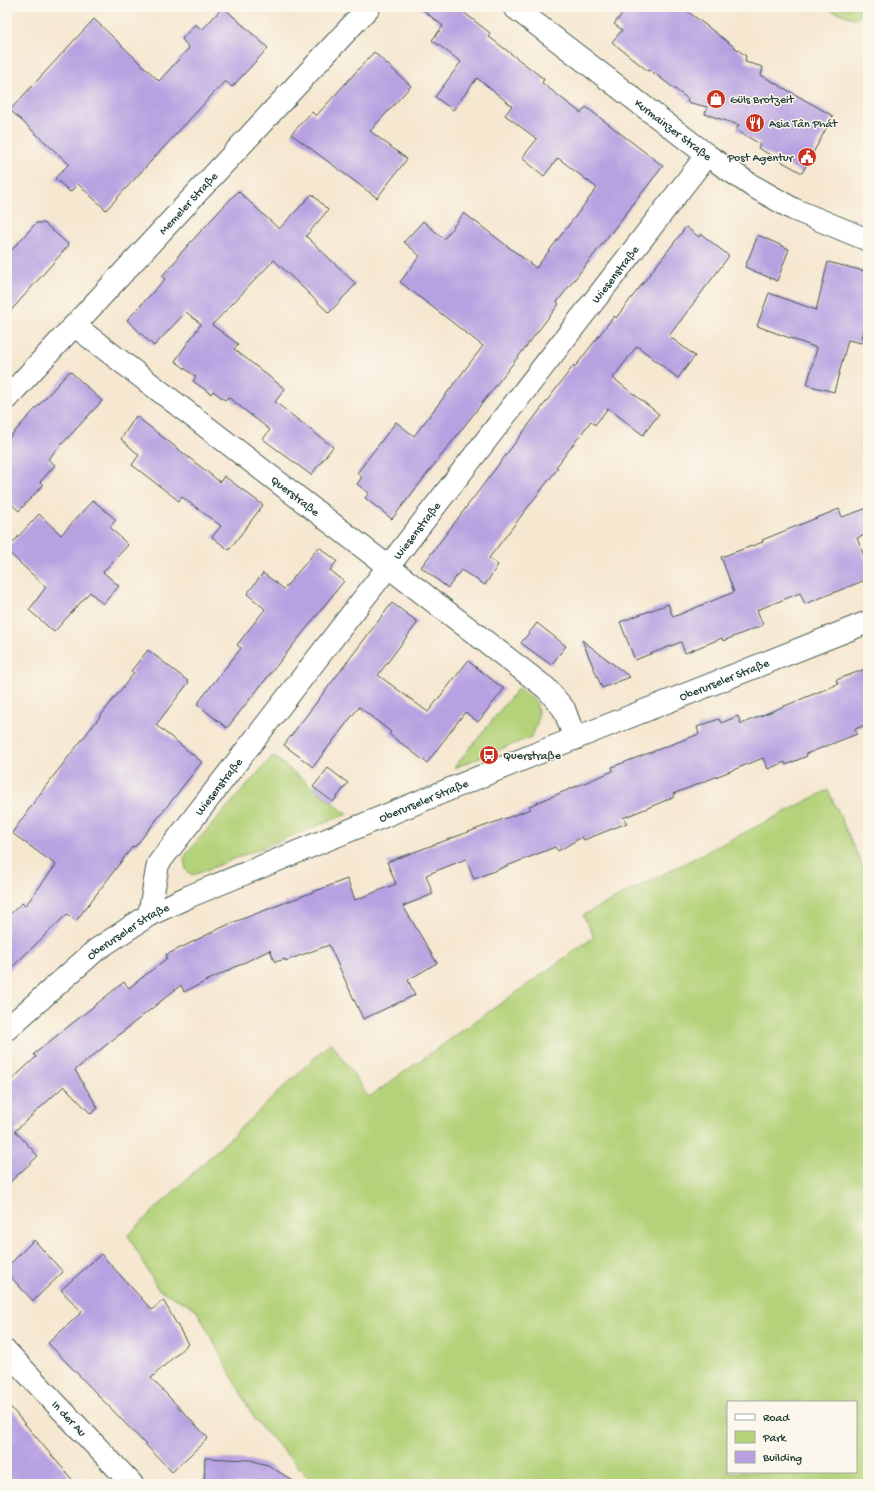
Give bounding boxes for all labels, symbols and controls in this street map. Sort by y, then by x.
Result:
shop icon: Güls Brotzeit [705,88,727,110]
place label: Güls Brotzeit [730,94,795,108]
street label: Kurmainzer Straße [631,97,714,165]
restaurant icon: Asia Tân Phát [744,112,766,134]
place label: Asia Tân Phát [769,118,838,132]
public building icon: Post Agentur [796,146,818,168]
place label: Post Agentur [726,152,795,166]
street label: Memeler Straße [157,169,222,238]
street label: Wiesenstraße [590,243,644,307]
street label: Querstraße [267,474,322,521]
street label: Wiesenstraße [391,499,445,563]
street label: Oberurseler Straße [678,657,772,705]
bus stop icon: Querstraße [478,744,500,766]
place label: Querstraße [503,750,562,764]
street label: Wiesenstraße [193,755,247,819]
street label: Oberurseler Straße [377,777,472,827]
street label: Oberurseler Straße [85,901,173,964]
street label: In der Au [48,1398,89,1441]
legend [727,1401,857,1473]
text: Road [763,1412,790,1426]
text: Park [762,1432,788,1446]
text: Building [762,1452,802,1466]

